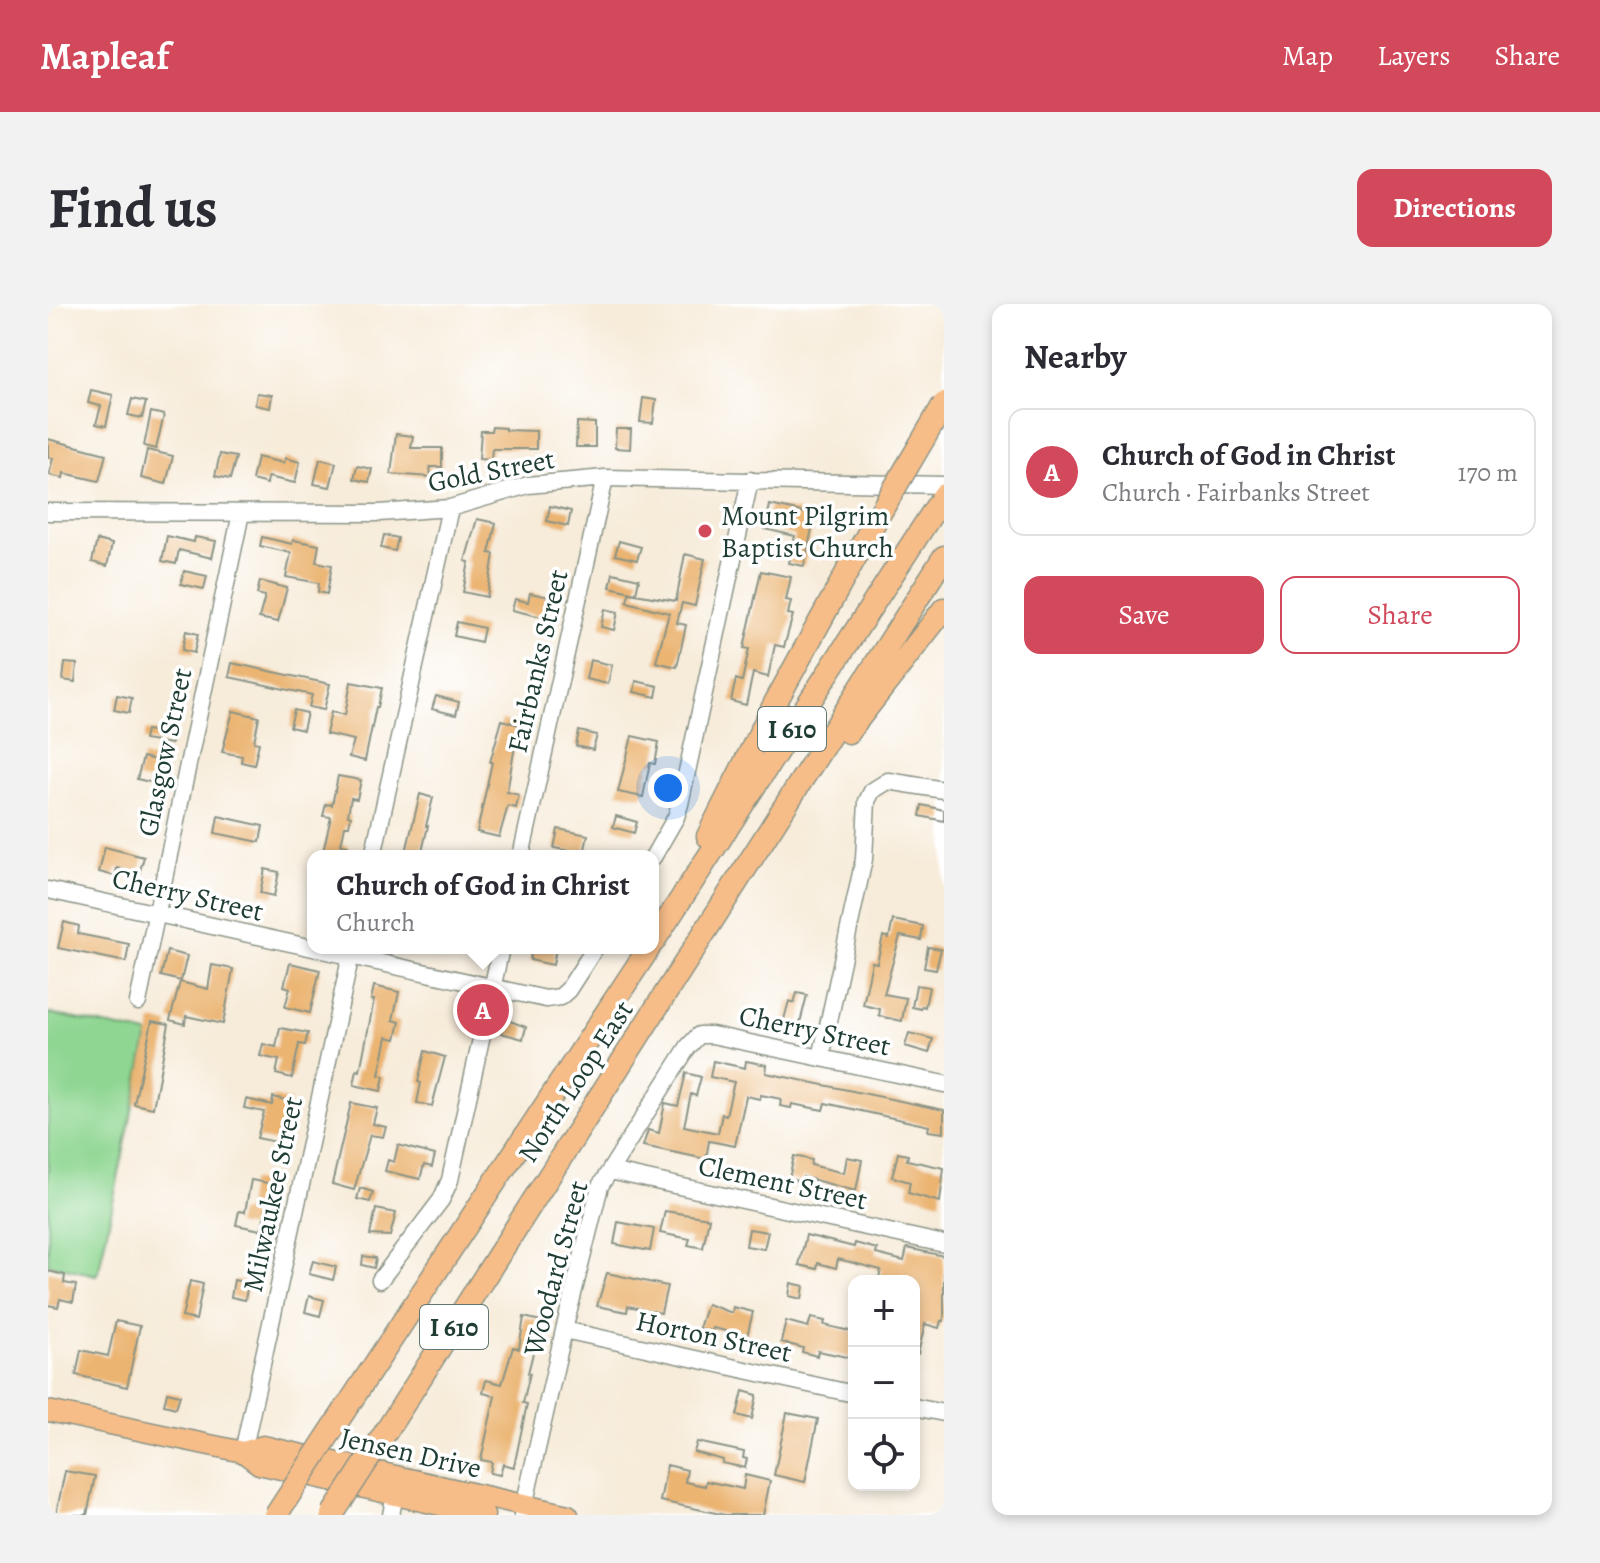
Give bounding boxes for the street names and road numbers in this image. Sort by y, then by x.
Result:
street label: Gold Street [425,440,558,502]
street label: Fairbanks Street [498,566,578,757]
street label: Glasgow Street [129,665,201,840]
road number: I 610 [758,707,826,751]
street label: Cherry Street [109,859,267,931]
street label: North Loop East [509,993,642,1170]
street label: Cherry Street [736,996,894,1066]
street label: Milwaukee Street [234,1093,312,1295]
street label: Clement Street [695,1147,871,1219]
street label: Woodard Street [514,1176,598,1361]
street label: Horton Street [632,1302,795,1372]
road number: I 610 [420,1305,488,1349]
street label: Jensen Drive [337,1418,485,1488]

